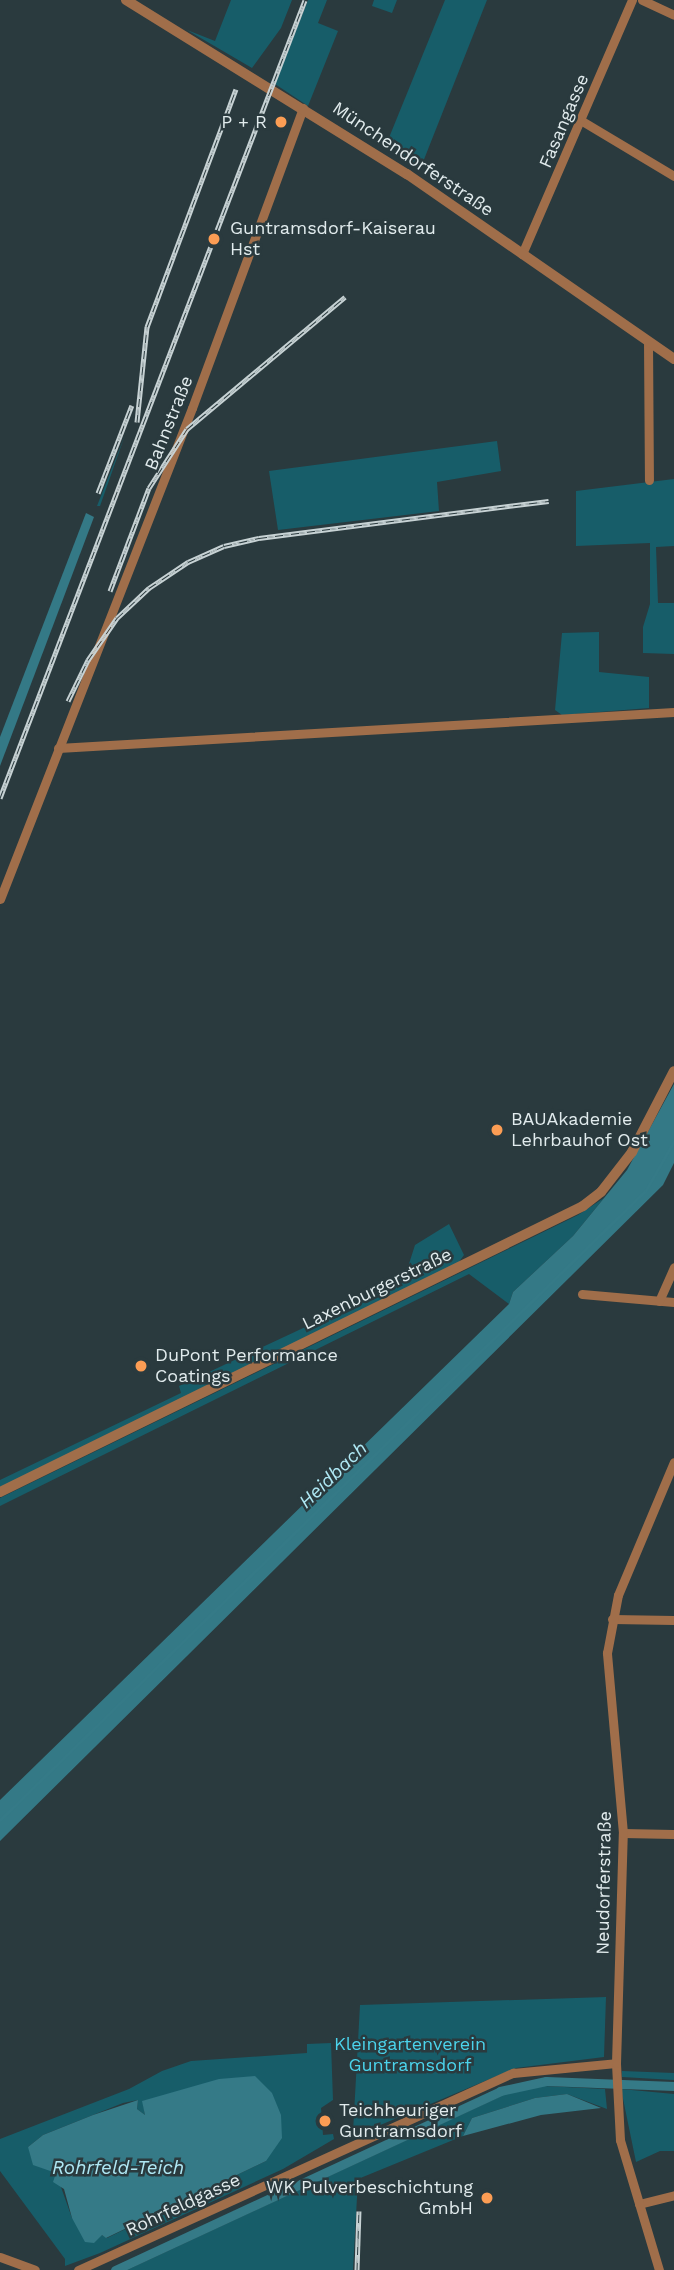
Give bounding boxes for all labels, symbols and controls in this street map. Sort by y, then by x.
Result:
street label: Fasangasse [534,71,594,171]
street label: Münchendorferstraße [328,97,498,221]
place label: P + R [221,111,267,133]
marker: P + R [273,114,289,130]
place label: Guntramsdorf-Kaiserau Hst [230,218,436,260]
marker: Guntramsdorf-Kaiserau Hst [204,229,224,249]
street label: Bahnstraße [140,373,198,473]
place label: BAUAkademie Lehrbauhof Ost [511,1109,648,1152]
marker: BAUAkademie Lehrbauhof Ost [489,1122,505,1138]
street label: Laxenburgerstraße [299,1243,455,1335]
place label: DuPont Performance Coatings [155,1345,338,1388]
marker: DuPont Performance Coatings [133,1358,149,1374]
water label: Heidbach [294,1437,372,1513]
street label: Neudorferstraße [592,1811,616,1955]
park label: Kleingartenverein Guntramsdorf [334,2034,486,2076]
place label: Teichheuriger Guntramsdorf [339,2100,462,2142]
marker: Teichheuriger Guntramsdorf [317,2113,333,2129]
water label: Rohrfeld-Teich [52,2157,184,2179]
street label: Rohrfeldgasse [122,2169,244,2241]
place label: WK Pulverbeschichtung GmbH [266,2177,473,2220]
marker: WK Pulverbeschichtung GmbH [479,2190,495,2206]

